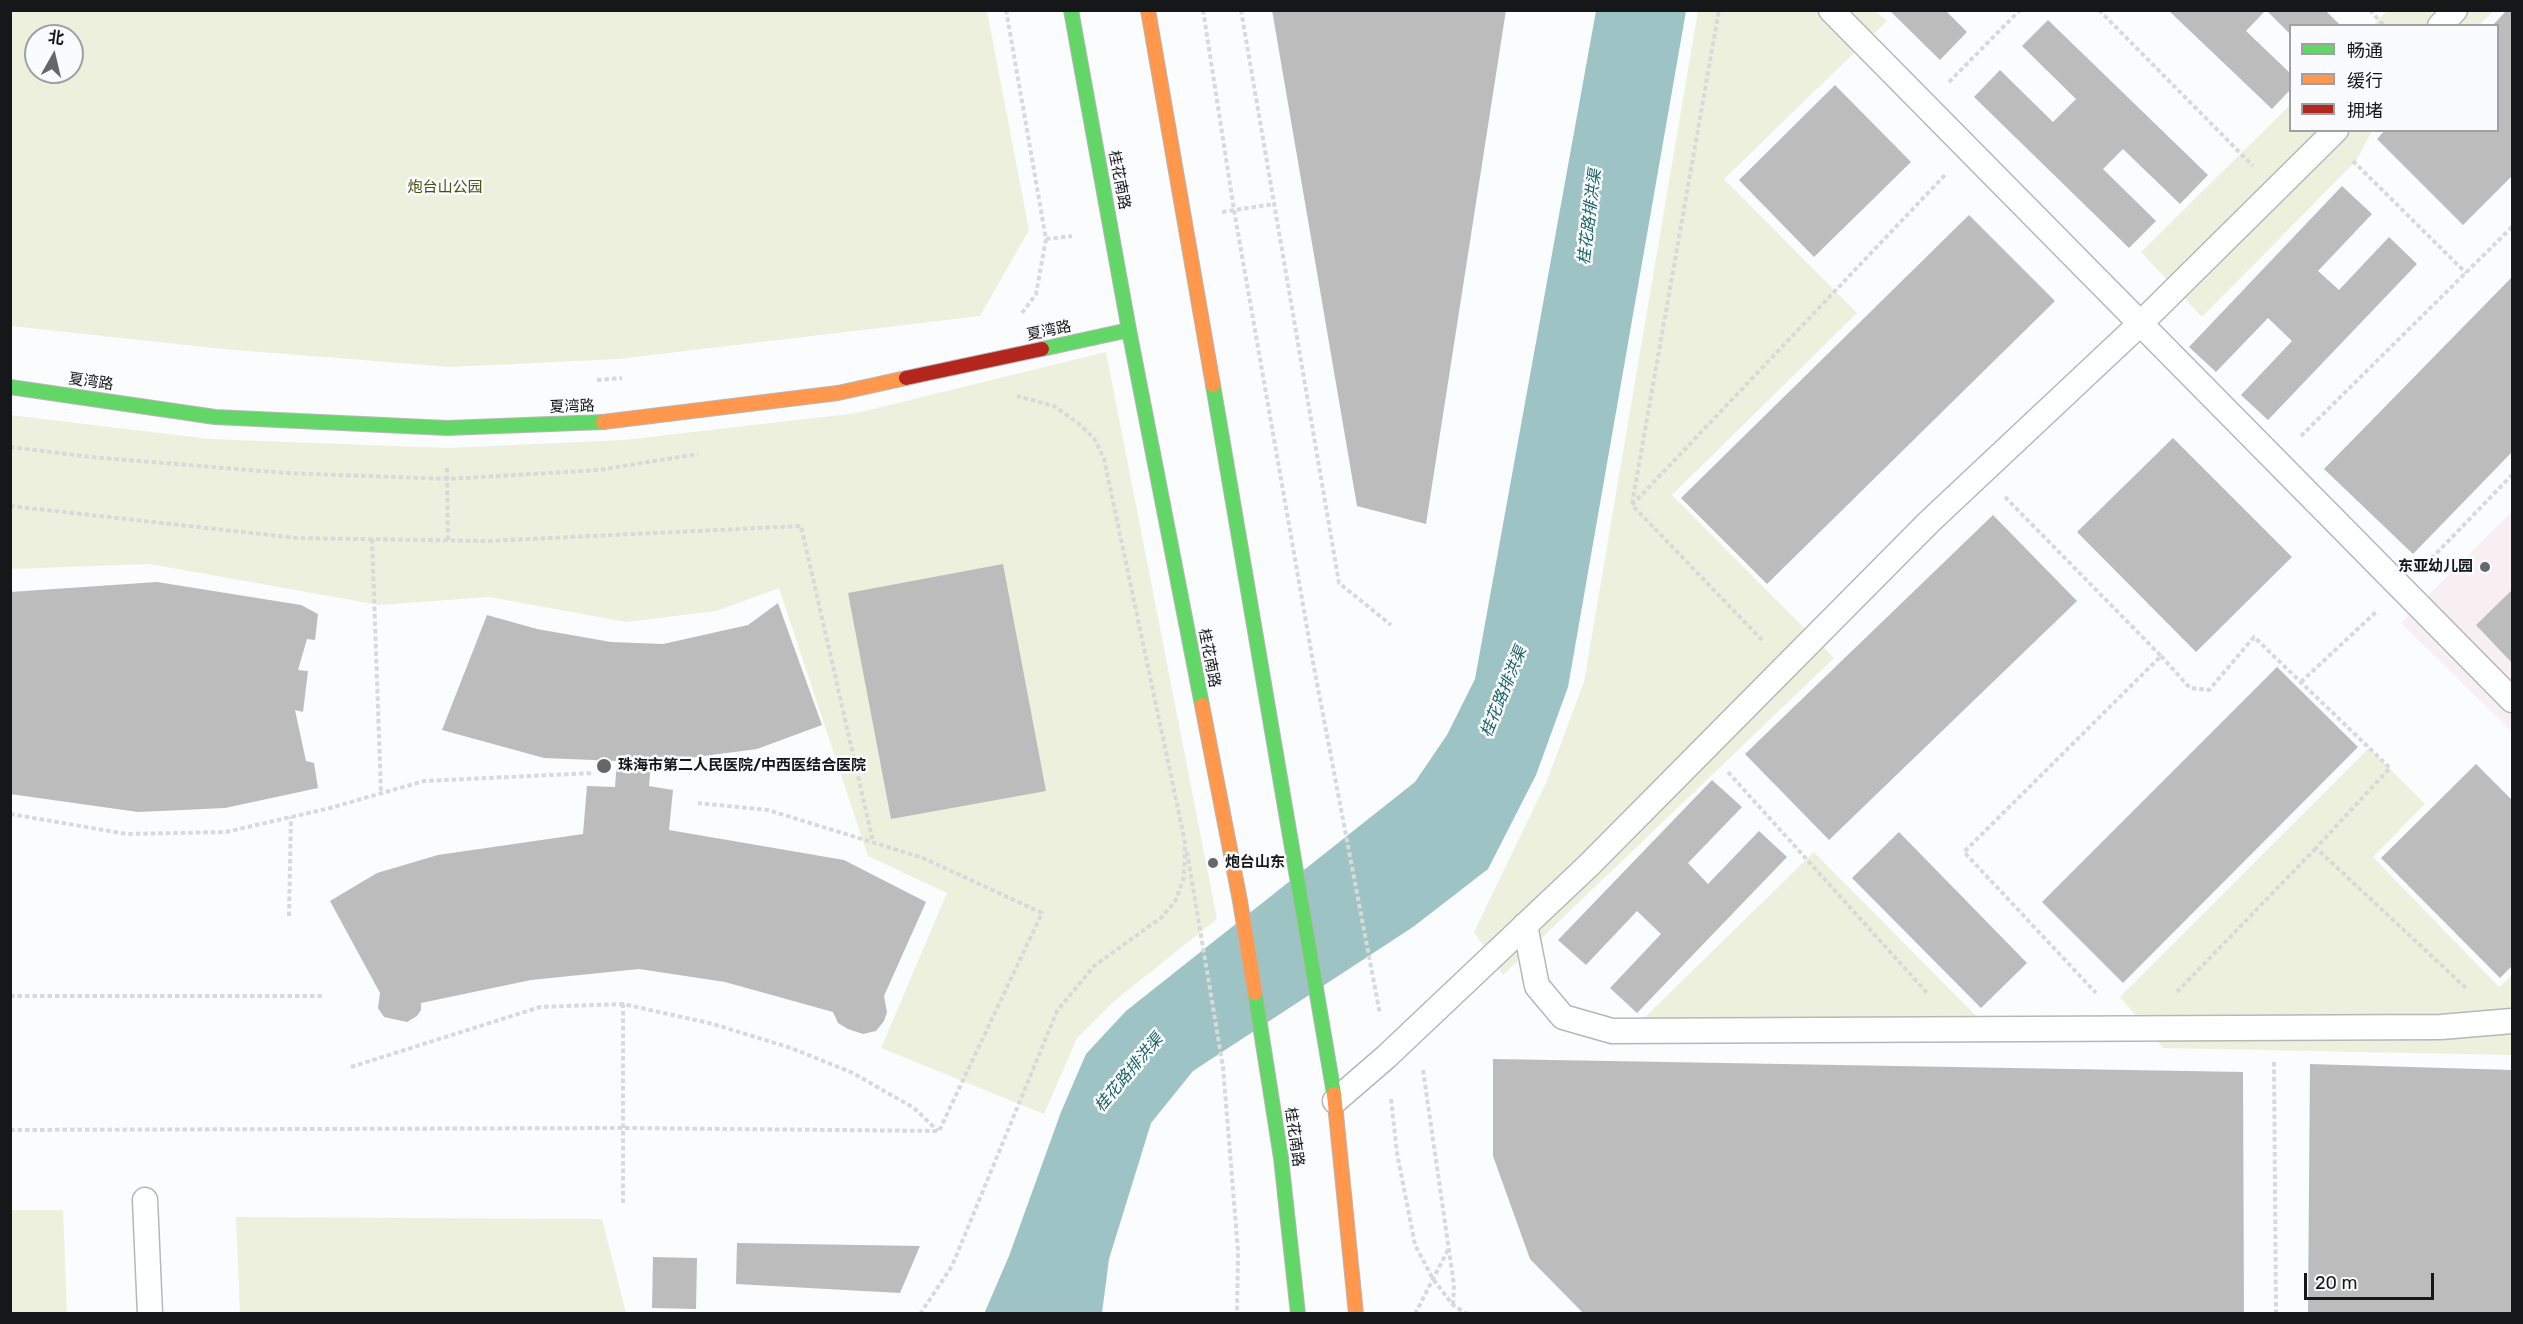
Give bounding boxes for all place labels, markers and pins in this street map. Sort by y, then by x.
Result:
place label: 东亚幼儿园 [2398,558,2473,576]
marker: 东亚幼儿园 [2478,560,2492,574]
marker: 珠海市第二人民医院/中西医结合医院 [595,757,613,775]
place label: 珠海市第二人民医院/中西医结合医院 [618,757,866,775]
place label: 炮台山东 [1225,854,1285,872]
marker: 炮台山东 [1206,856,1220,870]

